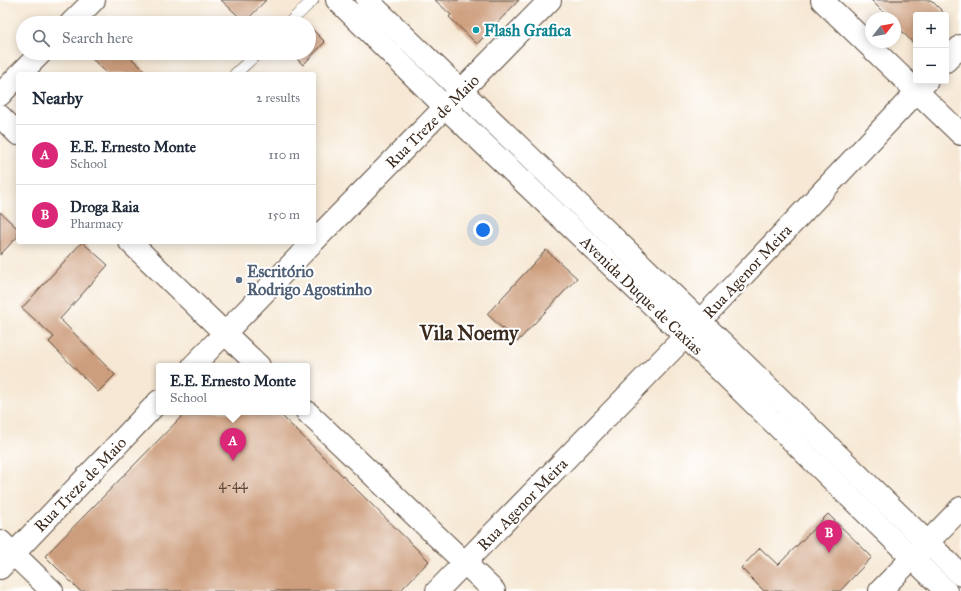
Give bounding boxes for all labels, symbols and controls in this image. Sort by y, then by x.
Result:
north arrow [865,12,901,48]
map controls [913,12,949,84]
button: + [913,12,949,48]
search box [16,16,316,60]
place label: Flash Grafica [484,21,572,40]
marker: Flash Grafica [471,25,481,35]
icon: search [30,27,52,49]
text: Search here [62,29,133,47]
button: − [913,48,949,84]
street label: Rua Treze de Maio [382,71,483,172]
text: Nearby [32,88,83,109]
text: 2 results [256,90,300,106]
text: E.E. Ernesto Monte [70,138,196,156]
text: A [41,147,49,163]
text: 110 m [268,147,300,163]
text: School [70,156,107,172]
text: Droga Raia [70,198,139,216]
text: B [41,207,49,223]
text: 150 m [268,207,300,223]
text: Pharmacy [70,216,123,232]
your location [473,220,493,240]
street label: Rua Agenor Meira [699,220,797,323]
street label: Avenida Duque de Caxias [575,231,707,360]
place label: Escritório Rodrigo Agostinho [247,262,372,300]
marker: Escritório Rodrigo Agostinho [234,275,244,285]
district label: Vila Noemy [419,321,520,346]
popup [156,363,310,415]
text: E.E. Ernesto Monte [170,372,296,390]
text: School [170,390,207,406]
pin: A [220,428,246,461]
street label: Rua Treze de Maio [30,433,130,536]
street label: Rua Agenor Meira [473,454,572,555]
house number: 4-44 [218,476,249,493]
pin: B [816,520,842,553]

